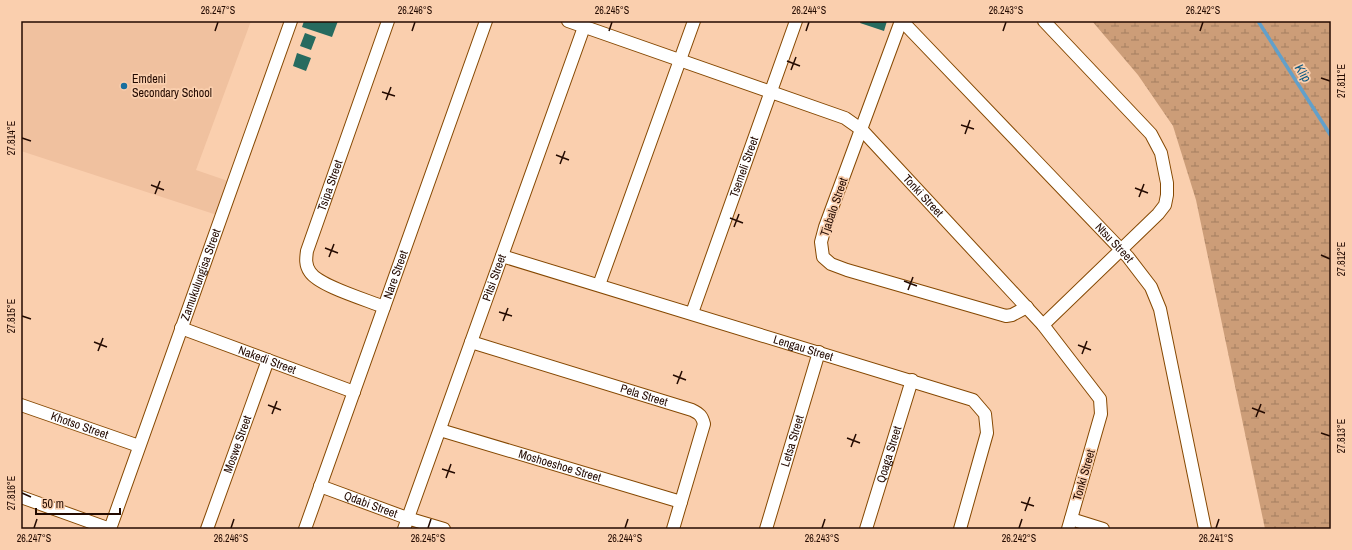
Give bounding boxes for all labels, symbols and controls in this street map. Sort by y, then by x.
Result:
text: 26.247°S [201,4,236,17]
text: 26.246°S [398,4,433,17]
text: 26.245°S [595,4,630,17]
text: 26.244°S [792,4,827,17]
text: 26.243°S [989,4,1024,17]
text: 26.242°S [1186,4,1221,17]
water label: Klip [1291,61,1315,85]
text: 27.811°E [1335,64,1348,98]
place label: Emdeni Secondary School [132,71,212,101]
marker: Emdeni Secondary School [119,81,129,91]
text: 27.814°E [5,121,18,155]
street label: Tsemeli Street [726,134,762,199]
street label: Tsipa Street [314,158,347,213]
street label: Tonki Street [899,171,947,221]
street label: Tjabalo Street [816,175,852,239]
street label: Ntsu Street [1091,219,1137,266]
street label: Zamukulungisa Street [177,226,224,323]
text: 27.812°E [1335,242,1348,276]
street label: Nare Street [380,248,412,301]
street label: Pitsi Street [478,252,510,303]
text: 27.815°E [5,299,18,333]
street label: Lengau Street [771,331,835,365]
street label: Nakedi Street [236,342,299,378]
street label: Pela Street [618,380,670,410]
street label: Khotso Street [49,408,111,443]
street label: Moswe Street [220,413,255,475]
street label: Letsa Street [777,413,808,469]
text: 27.813°E [1335,419,1348,453]
street label: Qoaga Street [873,424,905,485]
street label: Moshoeshoe Street [517,446,603,486]
street label: Tonki Street [1069,447,1099,502]
text: 27.816°E [5,476,18,510]
street label: Qdabi Street [342,487,400,522]
scale bar [36,490,120,516]
text: 50 m [42,496,64,512]
text: 26.247°S [17,532,52,545]
text: 26.246°S [214,532,249,545]
text: 26.245°S [411,532,446,545]
text: 26.244°S [608,532,643,545]
text: 26.243°S [805,532,840,545]
text: 26.242°S [1002,532,1037,545]
text: 26.241°S [1199,532,1234,545]

